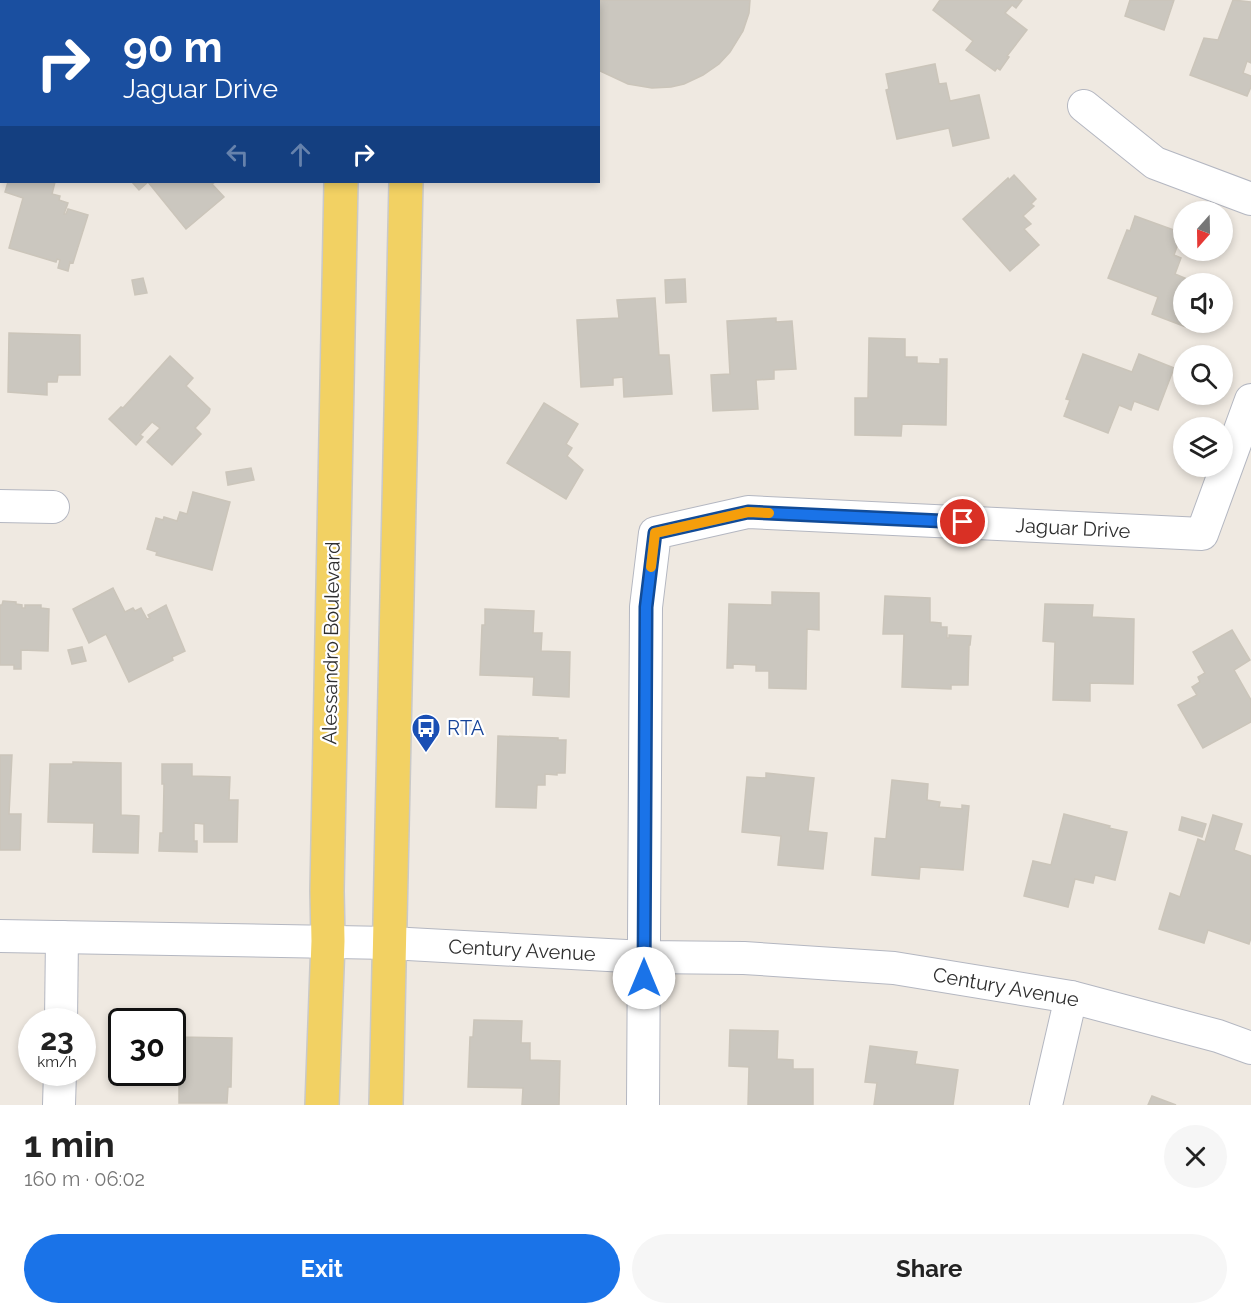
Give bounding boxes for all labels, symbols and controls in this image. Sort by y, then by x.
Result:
text: 90 m [123,23,223,72]
icon: right [24,24,102,102]
text: Jaguar Drive [123,73,278,104]
icon: left [221,138,254,171]
icon: ahead [284,138,317,171]
icon: right [347,138,380,171]
north arrow [1173,201,1233,261]
map controls [1173,201,1233,477]
button: sound [1173,273,1233,333]
button: search [1173,345,1233,405]
button: layers [1173,417,1233,477]
pin [937,496,988,547]
icon: arrive [946,505,979,538]
street label: Jaguar Drive [1015,513,1131,543]
street label: Alessandro Boulevard [317,541,345,745]
bus stop icon: RTA [410,712,442,754]
place label: RTA [447,716,485,740]
street label: Century Avenue [448,934,597,966]
position arrow [612,946,676,1010]
street label: Century Avenue [931,962,1081,1012]
speed limit sign: 30 [108,1008,186,1086]
text: 23 [40,1022,74,1057]
text: km/h [37,1053,77,1071]
text: 1 min [24,1123,115,1165]
button: close [1164,1125,1227,1188]
text: 160 m · 06:02 [24,1167,145,1191]
button: Exit [24,1234,620,1303]
button: Share [632,1234,1227,1303]

